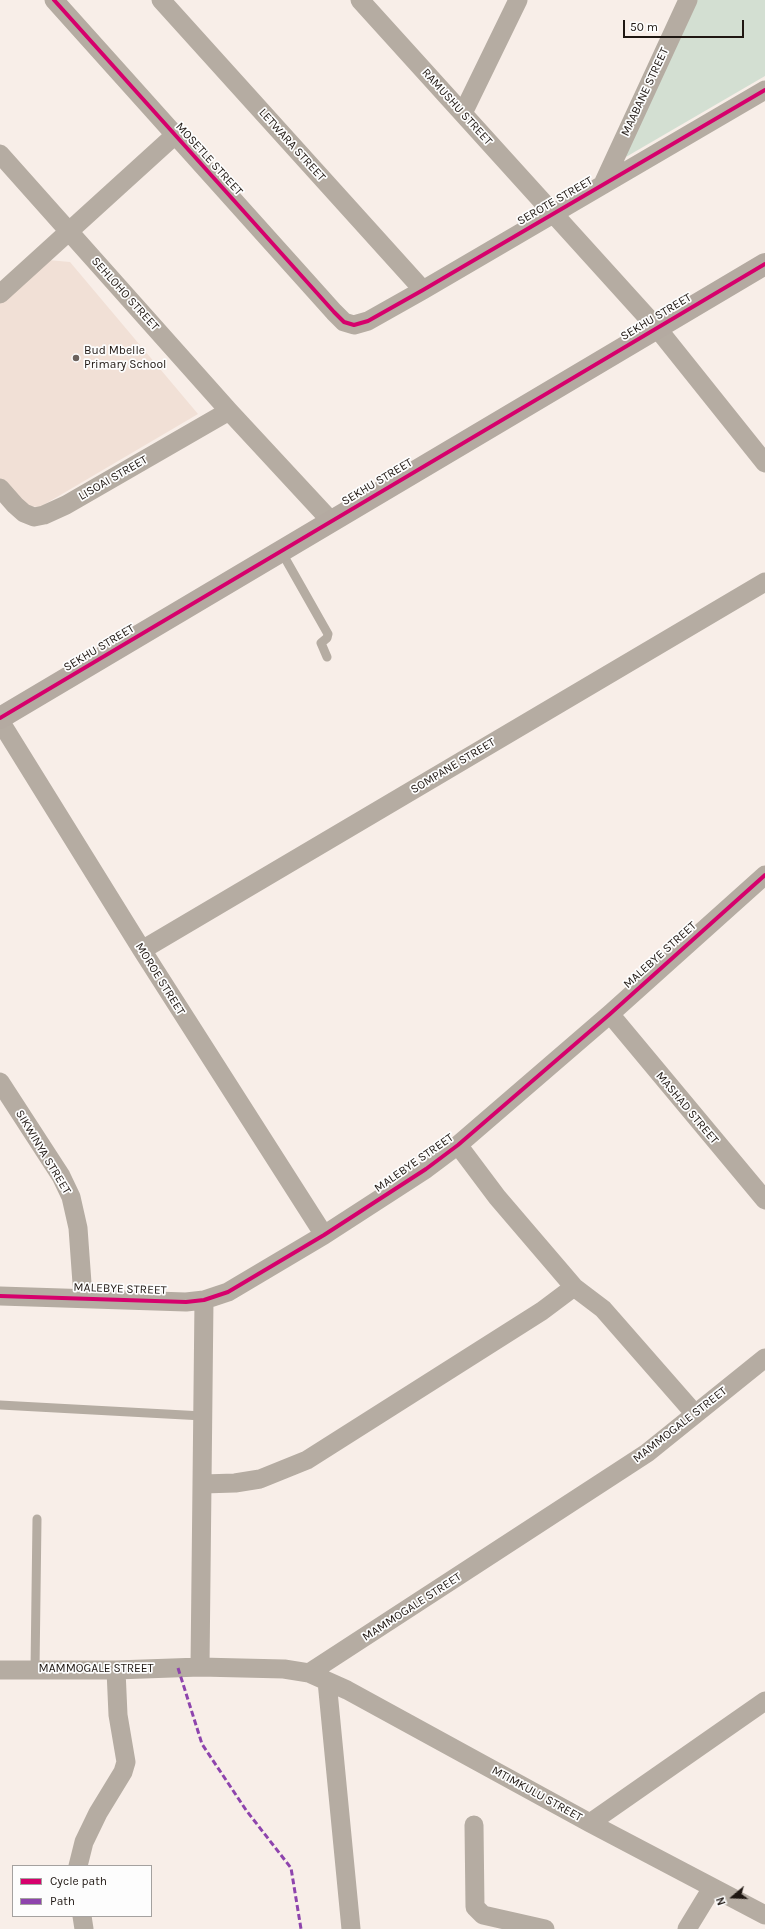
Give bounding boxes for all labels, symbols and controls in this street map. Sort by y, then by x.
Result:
scale bar [625,12,746,38]
text: 50 m [630,20,658,34]
street label: MAABANE STREET [618,45,672,139]
street label: RAMUSHU STREET [419,66,495,148]
street label: LETWARA STREET [256,106,328,184]
street label: MOSETLE STREET [172,120,246,198]
street label: SEROTE STREET [515,174,595,228]
street label: SEHLOHO STREET [88,254,162,334]
street label: SEKHU STREET [618,290,694,344]
place label: Bud Mbelle Primary School [84,344,166,372]
marker: Bud Mbelle Primary School [71,353,81,363]
street label: LISOAI STREET [76,452,150,504]
street label: SEKHU STREET [339,455,415,509]
street label: SEKHU STREET [61,621,137,675]
street label: SOMPANE STREET [408,735,498,797]
street label: MALEBYE STREET [621,918,699,992]
street label: MOROE STREET [132,940,188,1018]
street label: MASHAD STREET [653,1069,721,1147]
street label: SIKWINYA STREET [12,1107,74,1197]
street label: MALEBYE STREET [372,1130,456,1196]
street label: MALEBYE STREET [73,1280,167,1298]
street label: MAMMOGALE STREET [630,1384,730,1466]
street label: MAMMOGALE STREET [360,1570,464,1644]
street label: MAMMOGALE STREET [38,1662,154,1676]
street label: MTIMKULU STREET [489,1763,585,1825]
legend [12,1865,152,1917]
text: Cycle path [50,1874,107,1888]
north arrow [713,1877,753,1917]
text: Path [50,1894,75,1908]
text: N [714,1895,729,1907]

